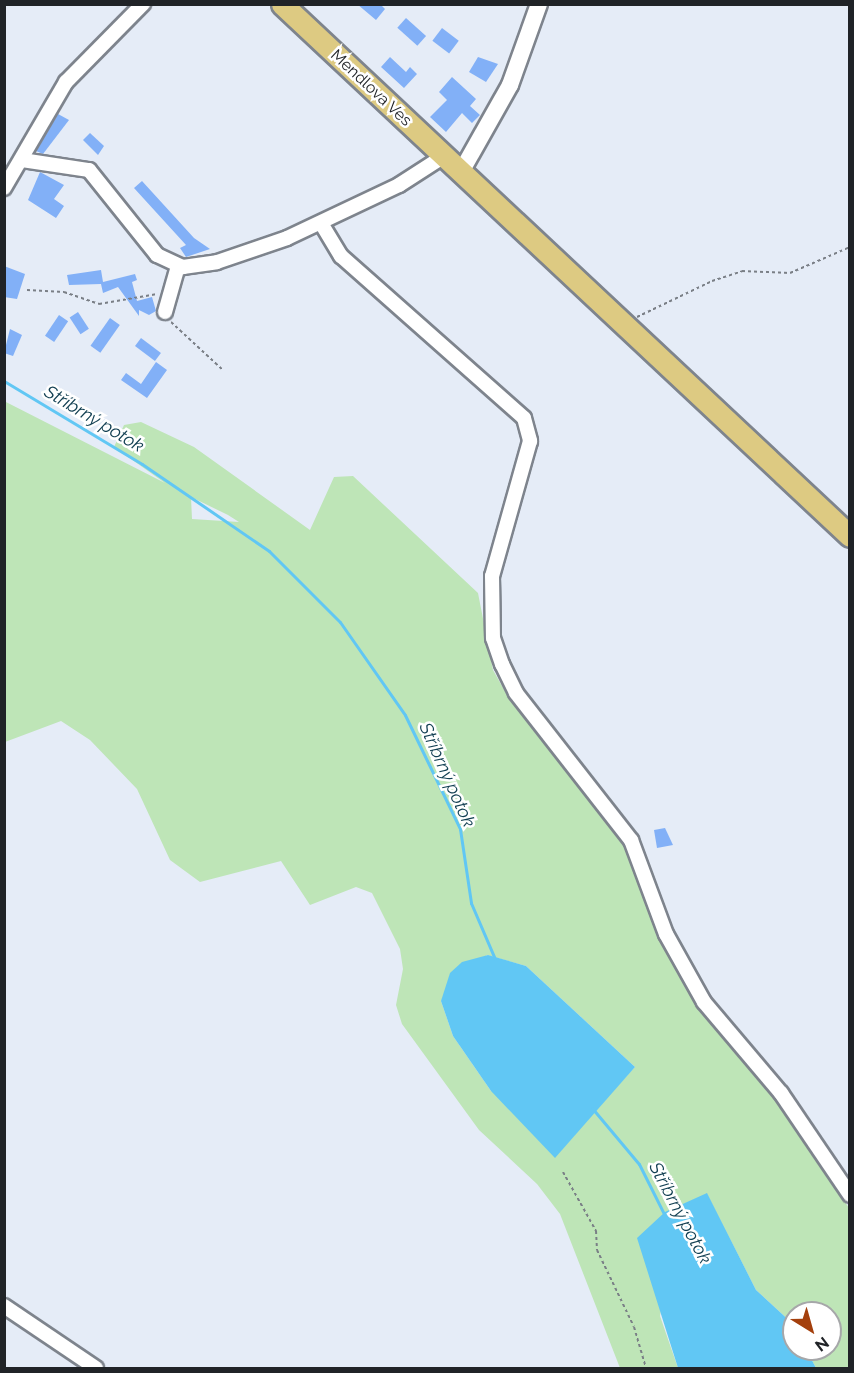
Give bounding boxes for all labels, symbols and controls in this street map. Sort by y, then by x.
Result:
street label: Mendlova Ves [326,45,416,131]
water label: Stříbrný potok [40,381,148,457]
water label: Stříbrný potok [414,719,480,831]
water label: Stříbrný potok [644,1158,716,1268]
north arrow [782,1301,842,1361]
text: N [811,1333,833,1355]

